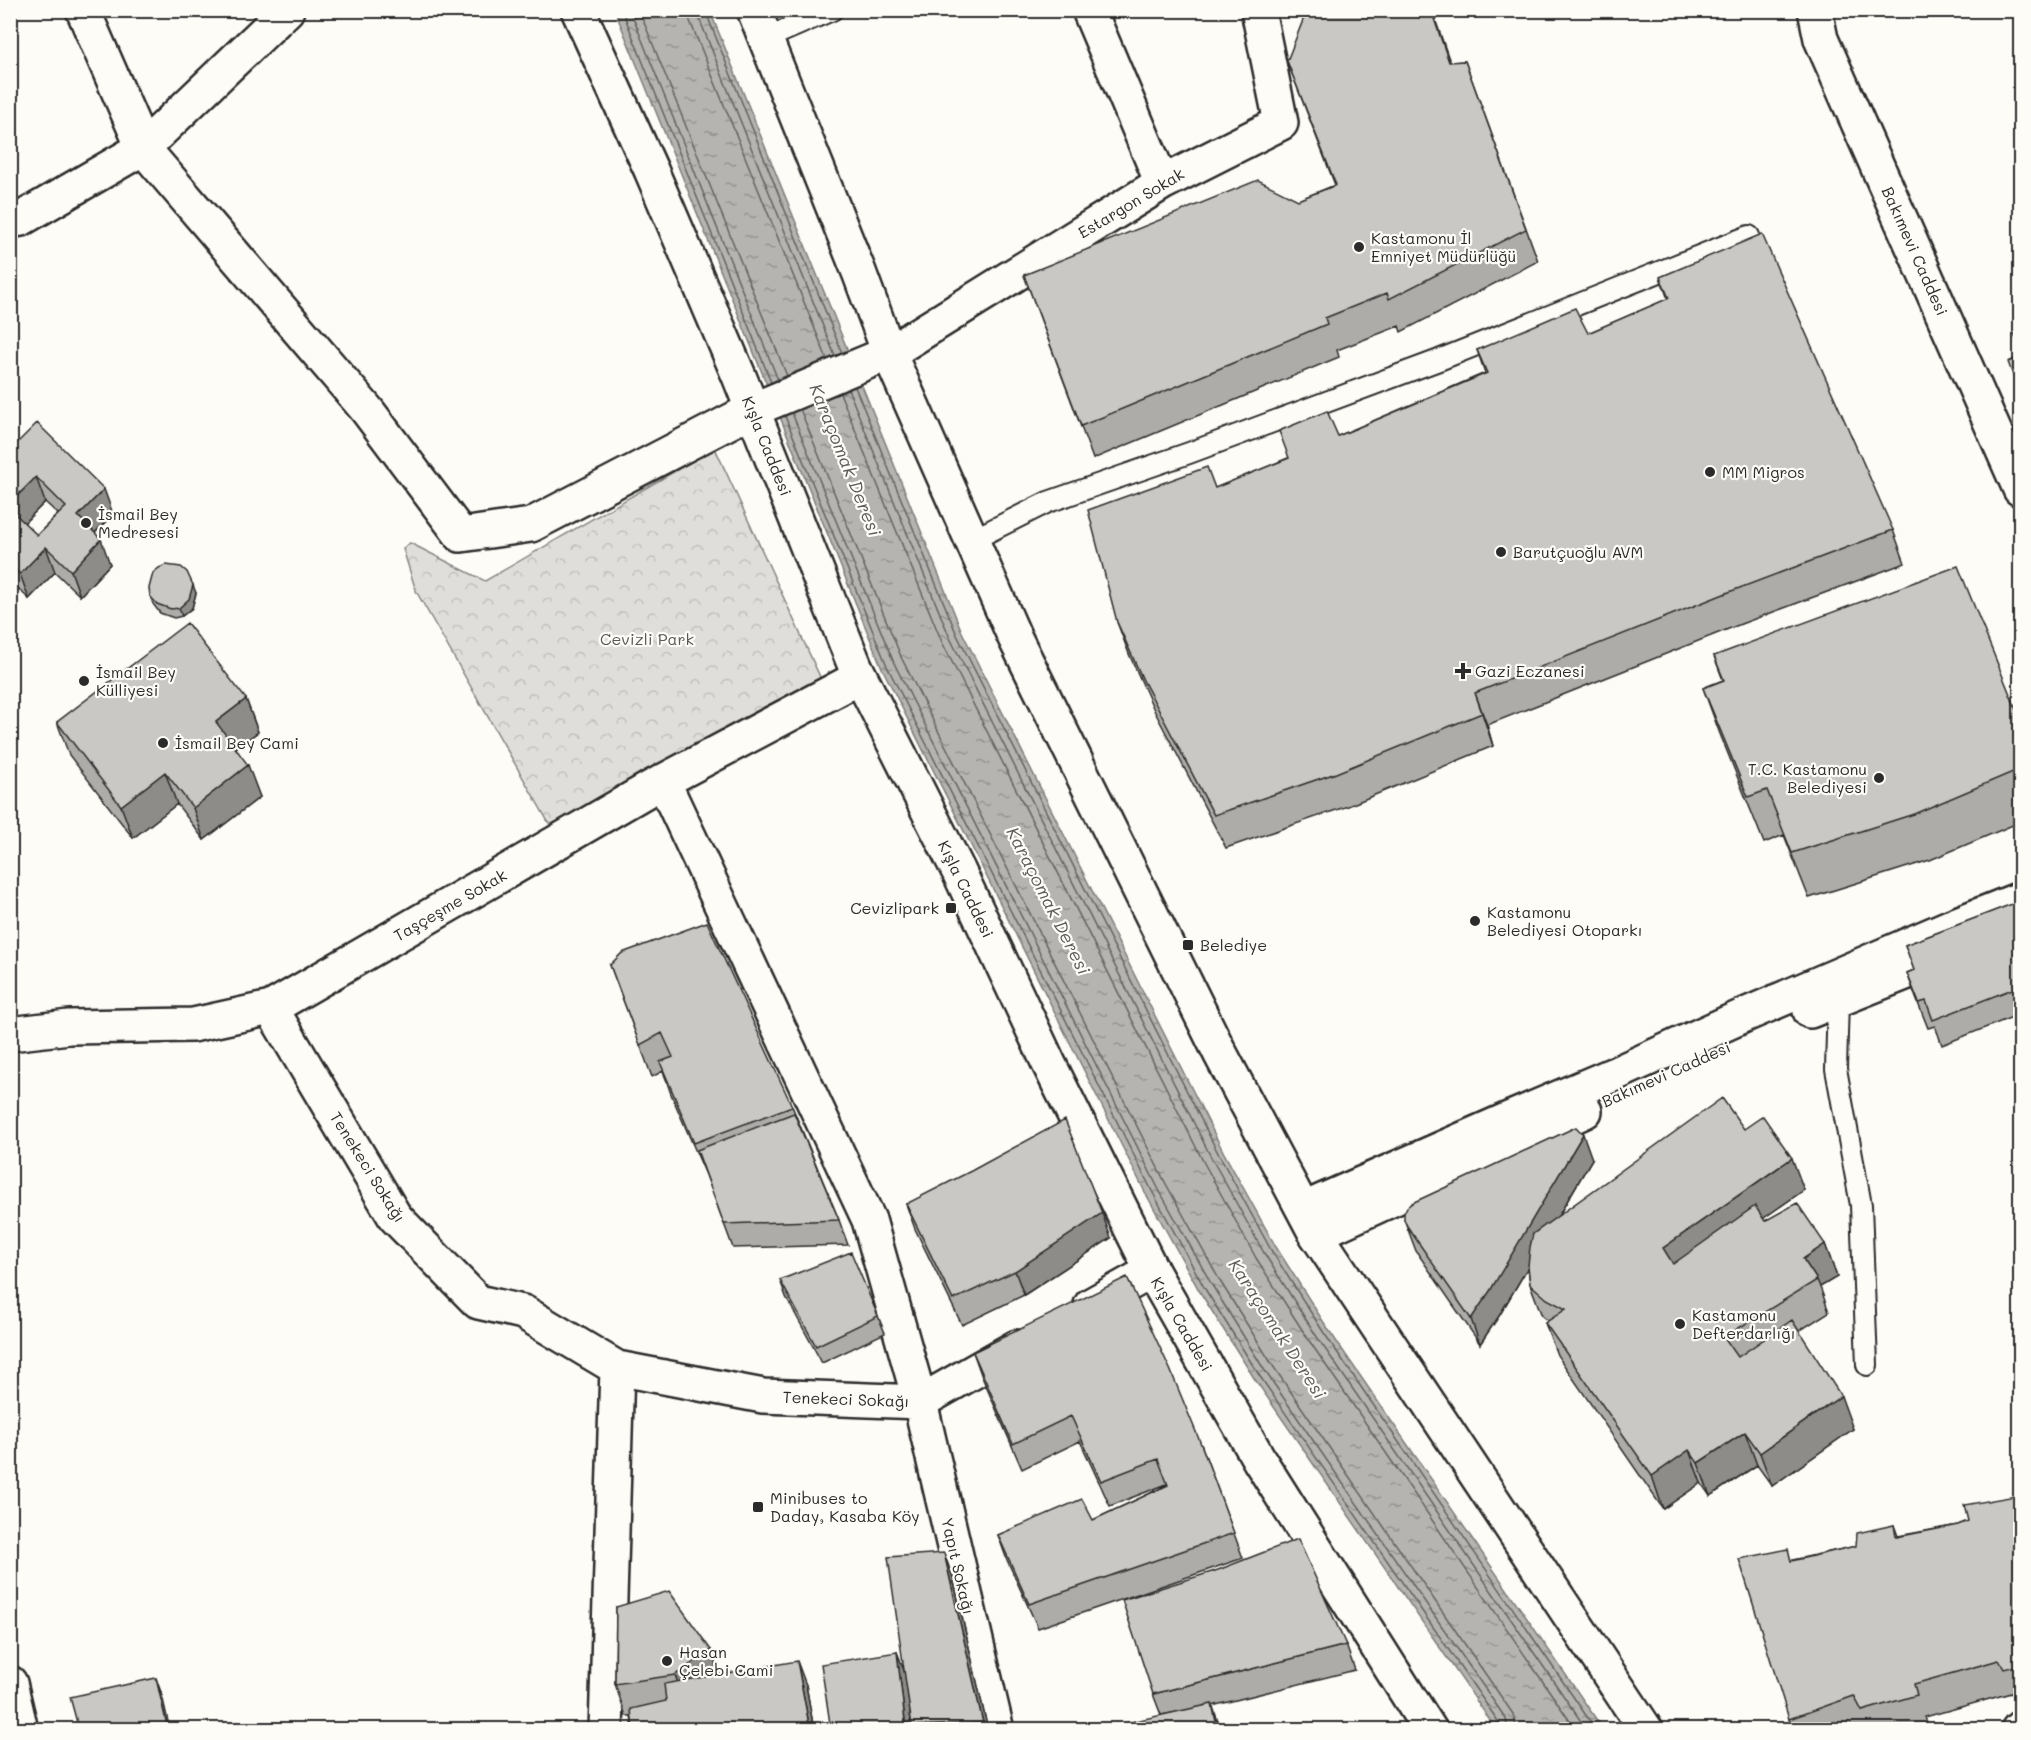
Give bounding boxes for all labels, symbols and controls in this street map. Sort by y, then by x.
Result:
street label: Estargon Sokak [1074,163,1188,243]
street label: Bakımevi Caddesi [1878,183,1953,318]
place label: Kastamonu İl Emniyet Müdürlüğü [1371,227,1516,266]
marker: Kastamonu İl Emniyet Müdürlüğü [1352,240,1366,254]
water label: Karaçomak Deresi [804,380,888,540]
street label: Kışla Caddesi [738,393,797,499]
place label: MM Migros [1722,461,1805,482]
marker: MM Migros [1703,465,1717,479]
place label: İsmail Bey Medresesi [98,503,179,542]
marker: İsmail Bey Medresesi [79,516,93,530]
place label: Barutçuoğlu AVM [1513,541,1643,562]
marker: Barutçuoğlu AVM [1494,545,1508,559]
park label: Cevizli Park [600,628,694,649]
place label: Gazi Eczanesi [1475,660,1585,681]
place label: İsmail Bey Külliyesi [96,661,176,700]
marker: Gazi Eczanesi [1456,664,1470,678]
marker: İsmail Bey Külliyesi [77,674,91,688]
place label: İsmail Bey Cami [175,732,299,753]
marker: İsmail Bey Cami [156,736,170,750]
place label: T.C. Kastamonu Belediyesi [1748,758,1867,797]
marker: T.C. Kastamonu Belediyesi [1872,771,1886,785]
water label: Karaçomak Deresi [1001,823,1097,979]
street label: Kışla Caddesi [934,837,999,941]
street label: Taşçeşme Sokak [390,864,510,945]
place label: Cevizlipark [850,897,939,918]
marker: Cevizlipark [944,901,958,915]
place label: Kastamonu Belediyesi Otoparkı [1487,901,1642,940]
marker: Kastamonu Belediyesi Otoparkı [1468,914,1482,928]
place label: Belediye [1200,934,1267,955]
marker: Belediye [1181,938,1195,952]
street label: Bakımevi Caddesi [1598,1036,1733,1111]
street label: Tenekeci Sokağı [326,1107,411,1226]
water label: Karaçomak Deresi [1224,1254,1332,1404]
street label: Kışla Caddesi [1147,1273,1218,1375]
place label: Kastamonu Defterdarlığı [1692,1304,1796,1343]
marker: Kastamonu Defterdarlığı [1673,1317,1687,1331]
street label: Tenekeci Sokağı [782,1386,910,1411]
place label: Minibuses to Daday, Kasaba Köy [770,1487,920,1526]
marker: Minibuses to Daday, Kasaba Köy [751,1500,765,1514]
street label: Yapıt Sokağı [937,1515,980,1616]
place label: Hasan Çelebi Cami [679,1641,774,1680]
marker: Hasan Çelebi Cami [660,1654,674,1668]

